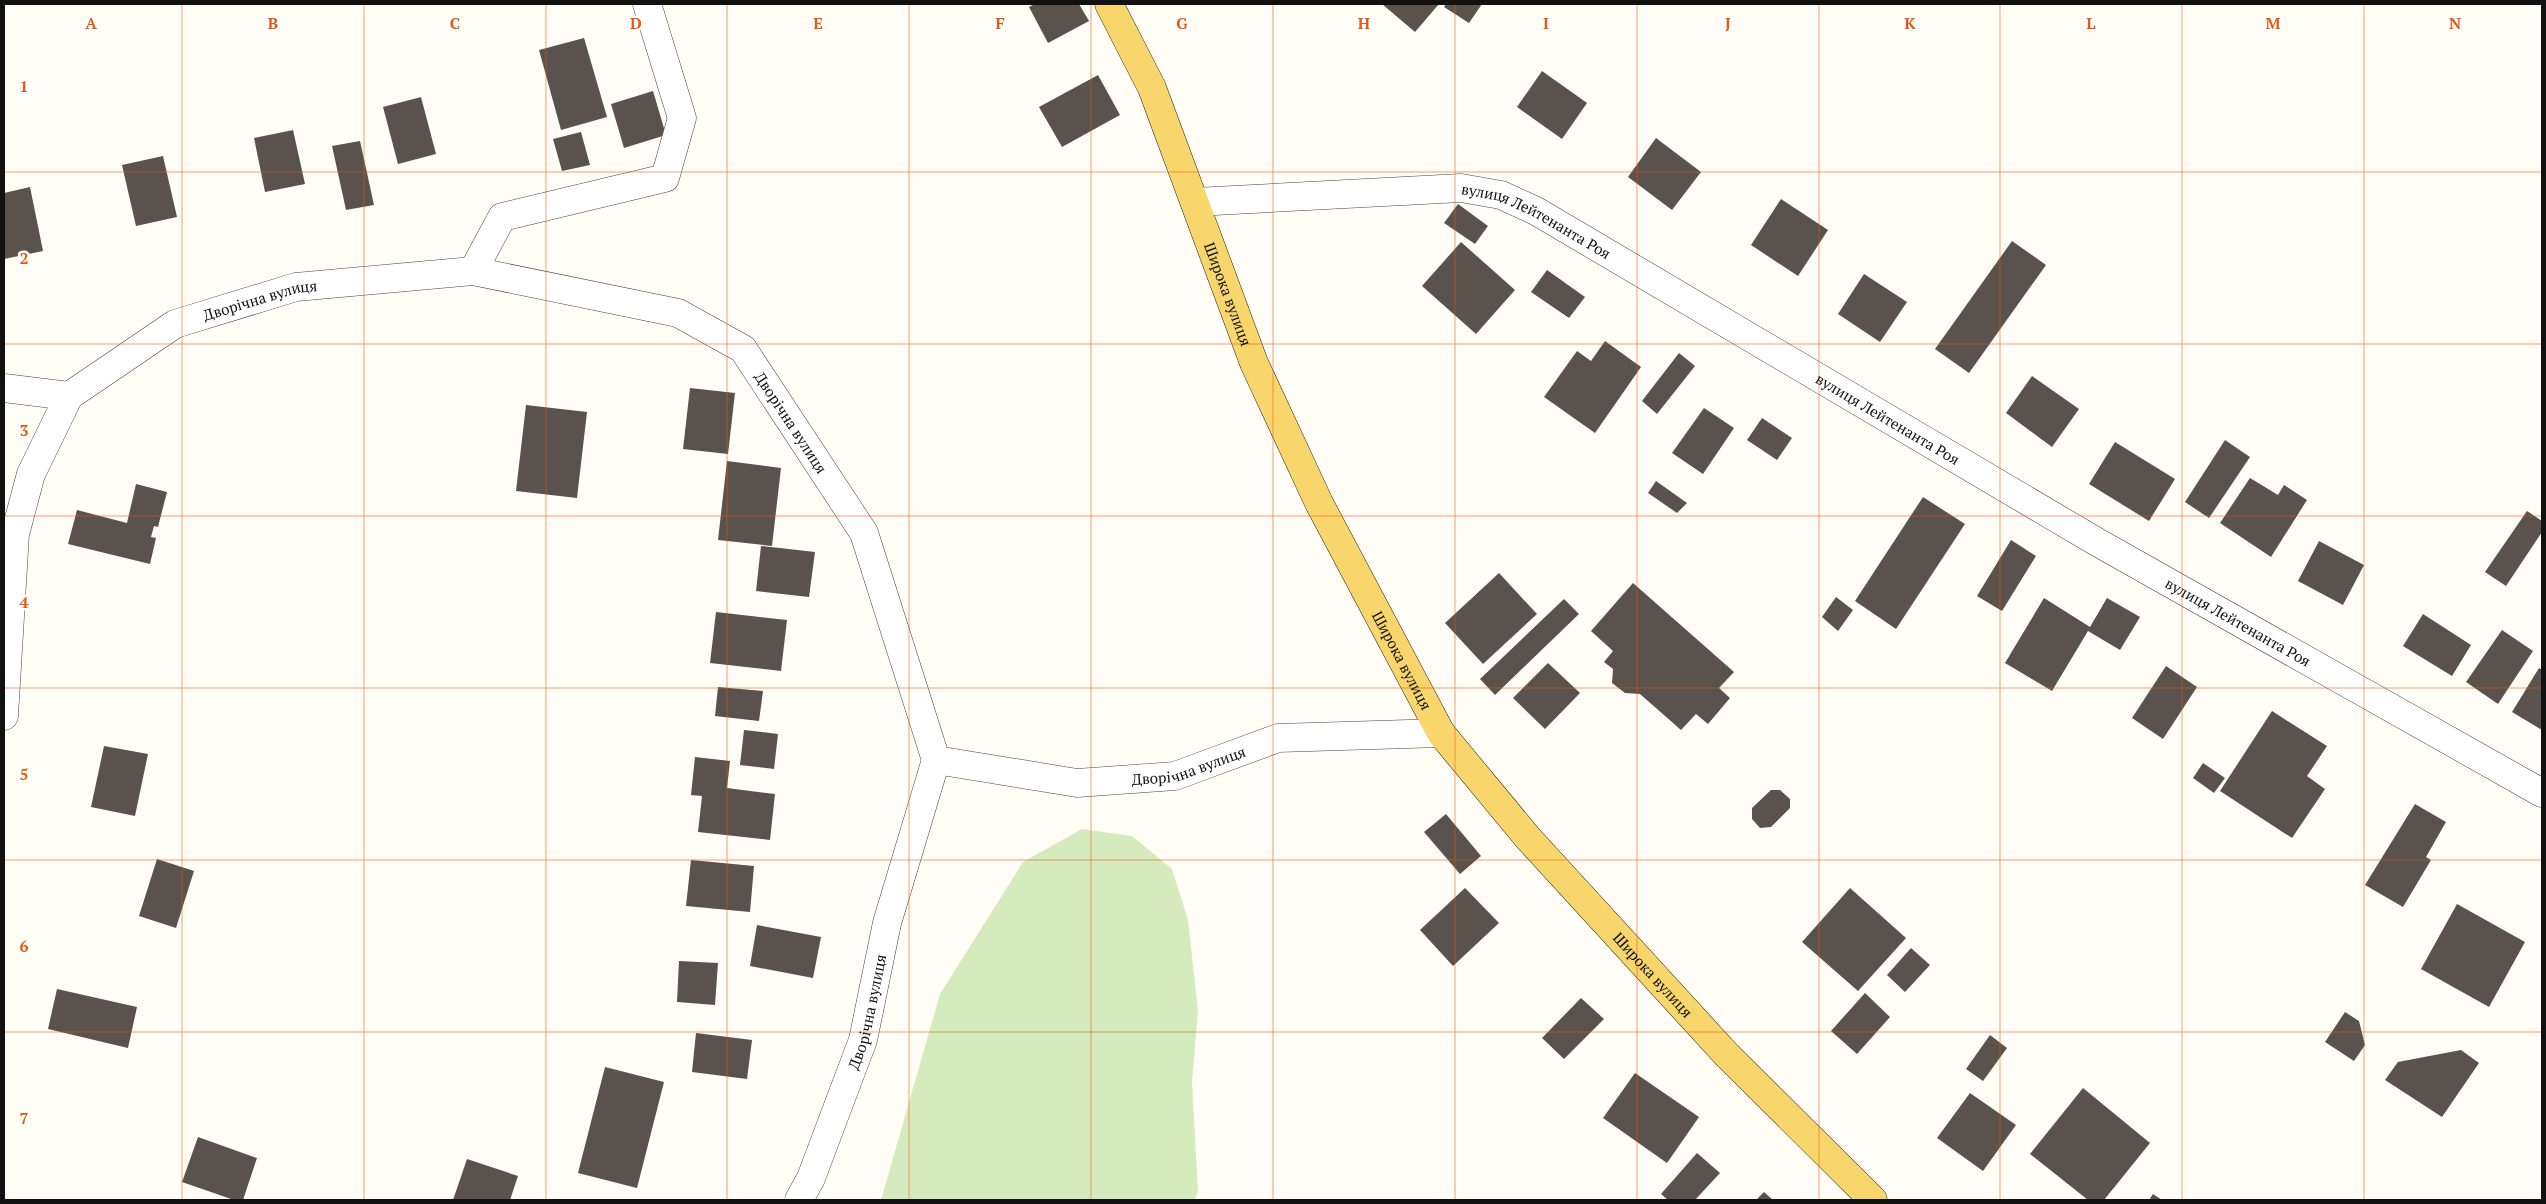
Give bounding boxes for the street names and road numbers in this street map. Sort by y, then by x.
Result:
street label: вулиця Лейтенанта Роя [1460,178,1615,263]
street label: Широка вулиця [1200,239,1257,349]
street label: Дворічна вулиця [200,275,318,325]
street label: Дворічна вулиця [751,368,832,477]
street label: вулиця Лейтенанта Роя [1812,368,1964,469]
street label: вулиця Лейтенанта Роя [2162,573,2315,671]
street label: Широка вулиця [1368,607,1437,713]
street label: Дворічна вулиця [1131,741,1248,789]
street label: Широка вулиця [1609,928,1697,1022]
street label: Дворічна вулиця [843,952,890,1072]

